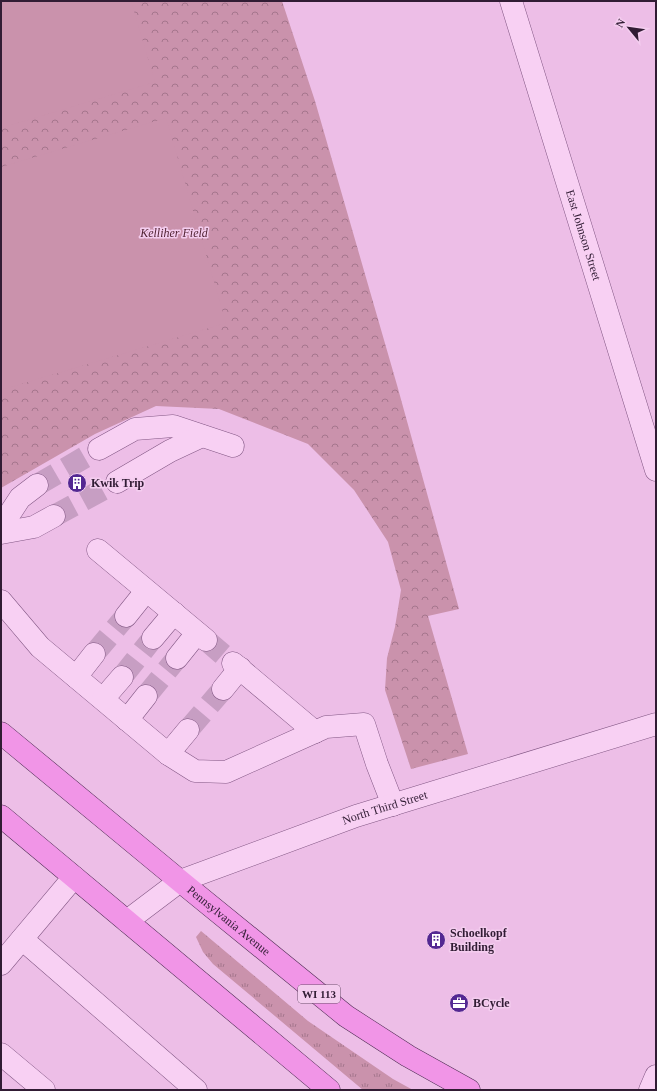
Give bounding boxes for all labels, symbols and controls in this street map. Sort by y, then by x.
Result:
north arrow [609,8,649,48]
text: N [613,17,627,30]
street label: East Johnson Street [563,188,604,283]
park label: Kelliher Field [139,226,209,240]
building icon: Kwik Trip [66,472,88,494]
place label: Kwik Trip [91,476,145,490]
street label: North Third Street [340,787,430,828]
street label: Pennsylvania Avenue [184,883,273,958]
place label: Schoelkopf Building [450,926,508,954]
building icon: Schoelkopf Building [425,929,447,951]
road number: WI 113 [298,985,340,1003]
office icon: BCycle [448,992,470,1014]
place label: BCycle [473,996,510,1010]

